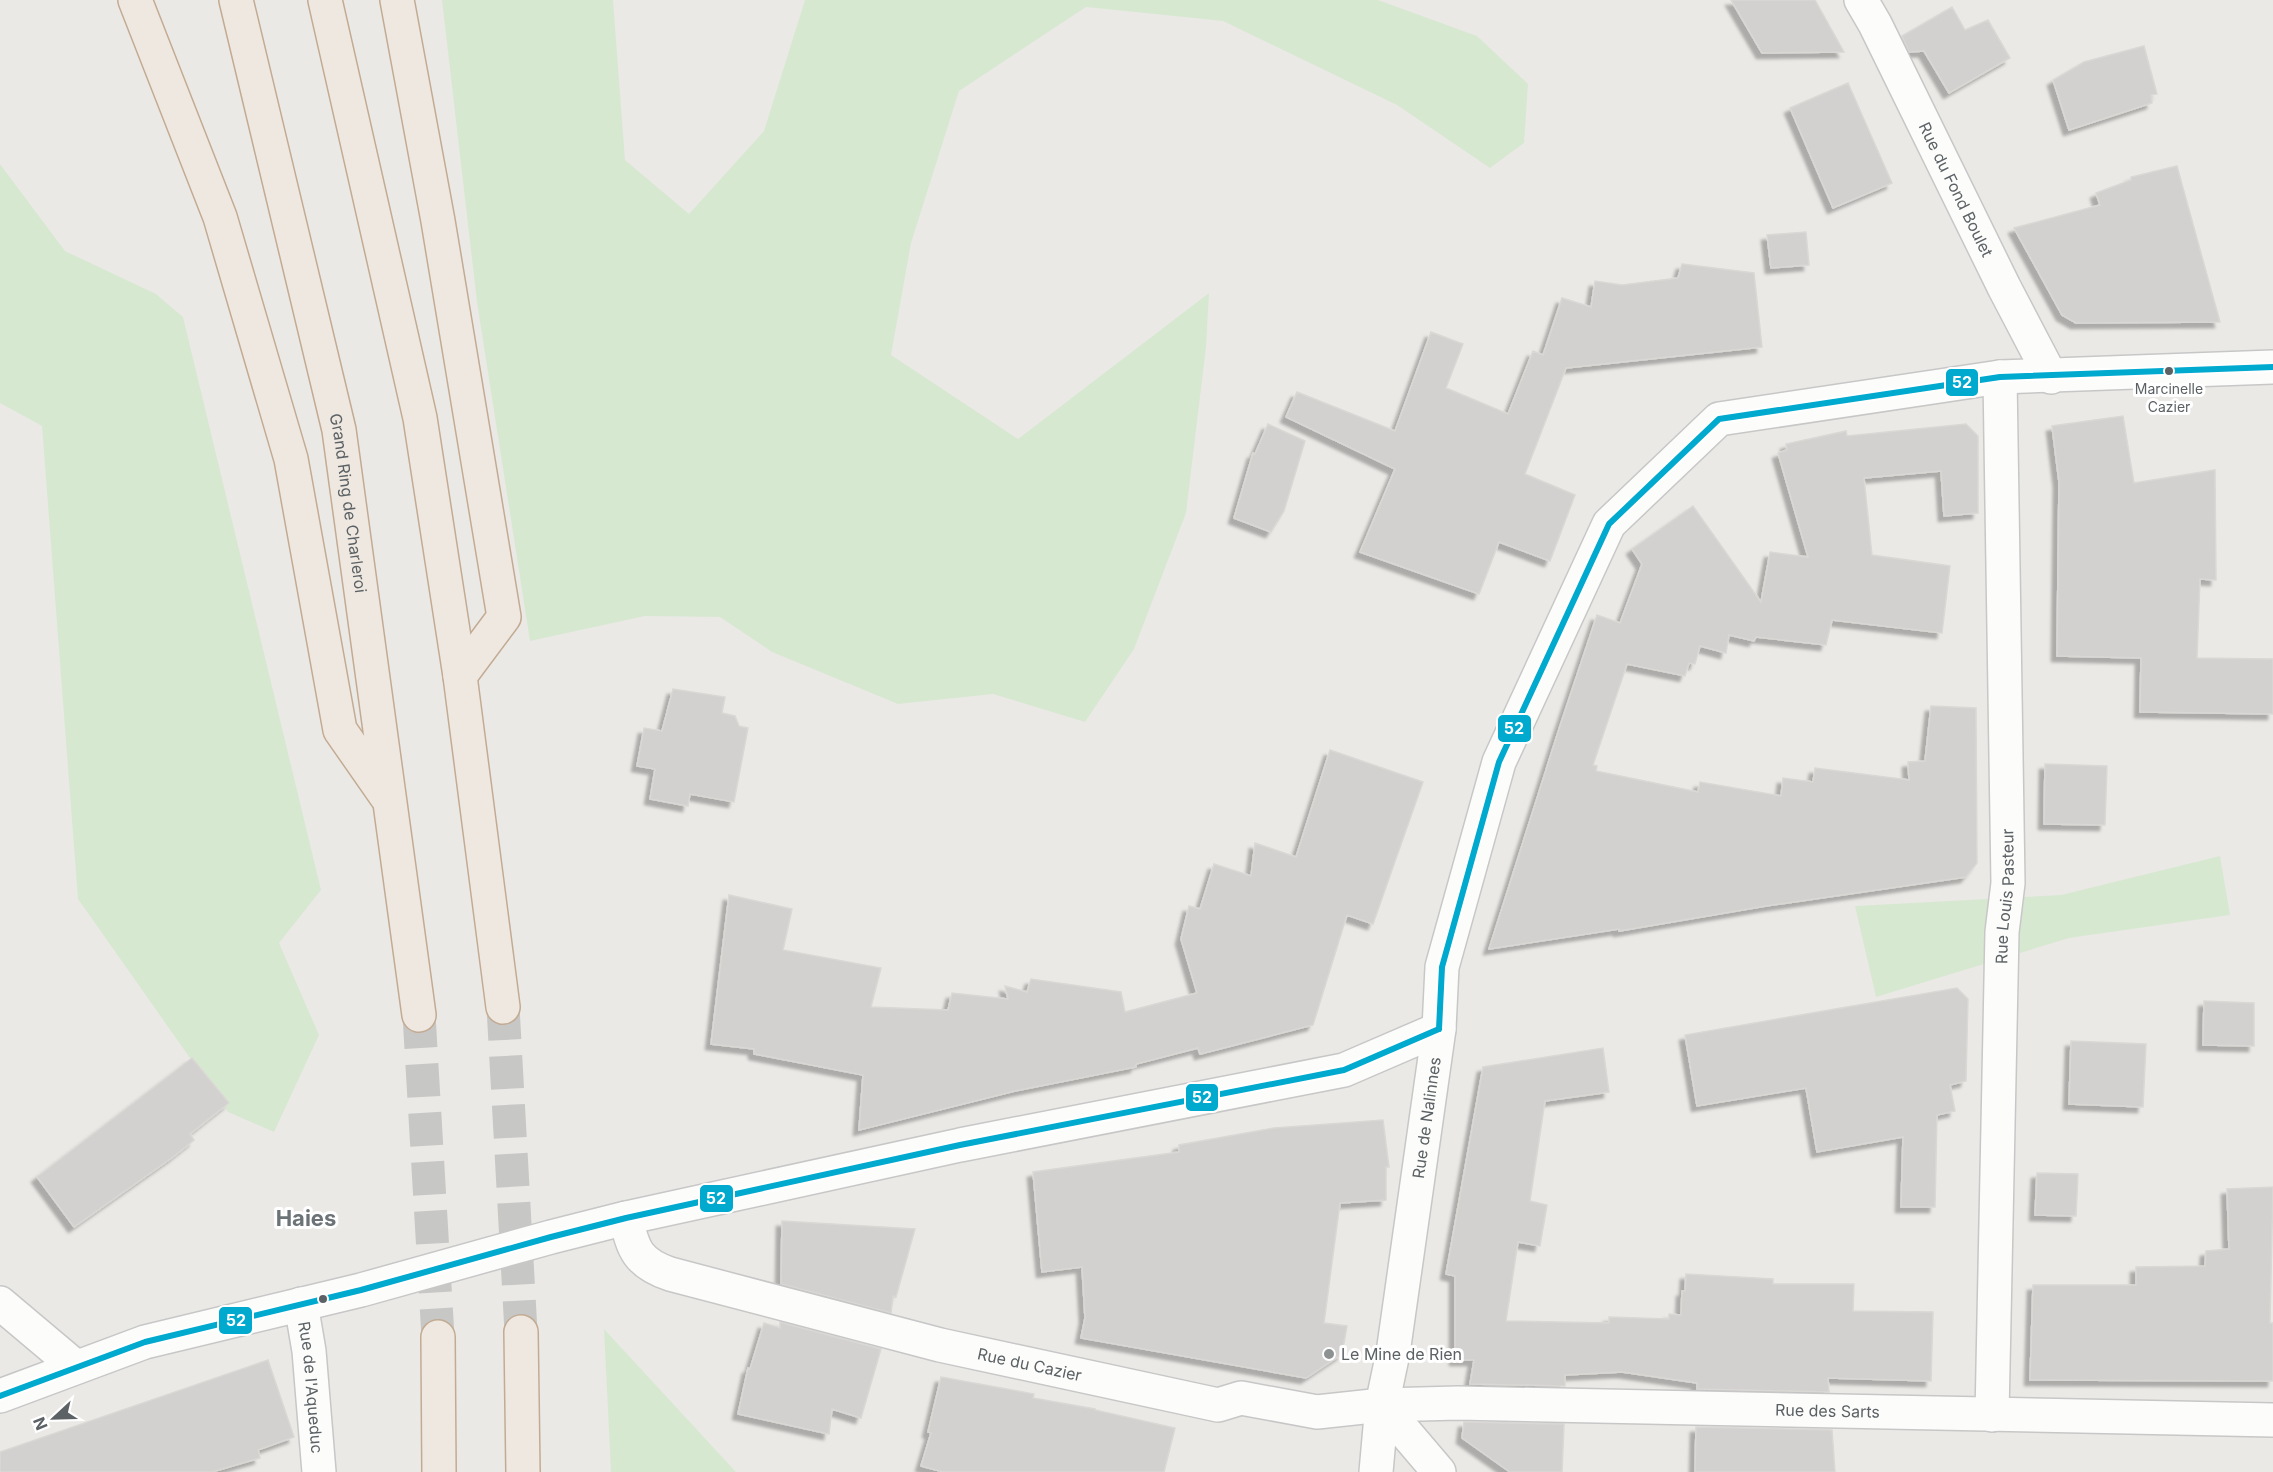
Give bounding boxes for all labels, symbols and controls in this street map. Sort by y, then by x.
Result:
street label: Rue du Fond Boulet [1915,119,1998,260]
marker: Marcinelle Cazier [2163,365,2175,377]
line badge: 52 [1945,368,1979,397]
text: 52 [1952,372,1972,392]
place label: Marcinelle Cazier [2135,380,2203,415]
street label: Grand Ring de Charleroi [325,411,371,594]
line badge: 52 [1497,714,1532,743]
text: 52 [1504,718,1524,738]
street label: Rue Louis Pasteur [1991,828,2018,964]
street label: Rue de Nalinnes [1408,1056,1445,1180]
line badge: 52 [1185,1083,1219,1112]
text: 52 [1192,1087,1212,1107]
line badge: 52 [699,1184,734,1213]
text: 52 [706,1188,726,1208]
district label: Haies [276,1205,336,1231]
unlabelled marker [317,1293,329,1305]
line badge: 52 [218,1306,253,1335]
text: 52 [226,1310,246,1330]
street label: Rue de l'Aqueduc [294,1320,327,1454]
street label: Rue du Cazier [976,1343,1084,1385]
place label: Le Mine de Rien [1341,1344,1462,1364]
marker: Le Mine de Rien [1322,1347,1336,1361]
north arrow [24,1388,84,1448]
street label: Rue des Sarts [1775,1400,1880,1422]
text: N [29,1414,52,1433]

